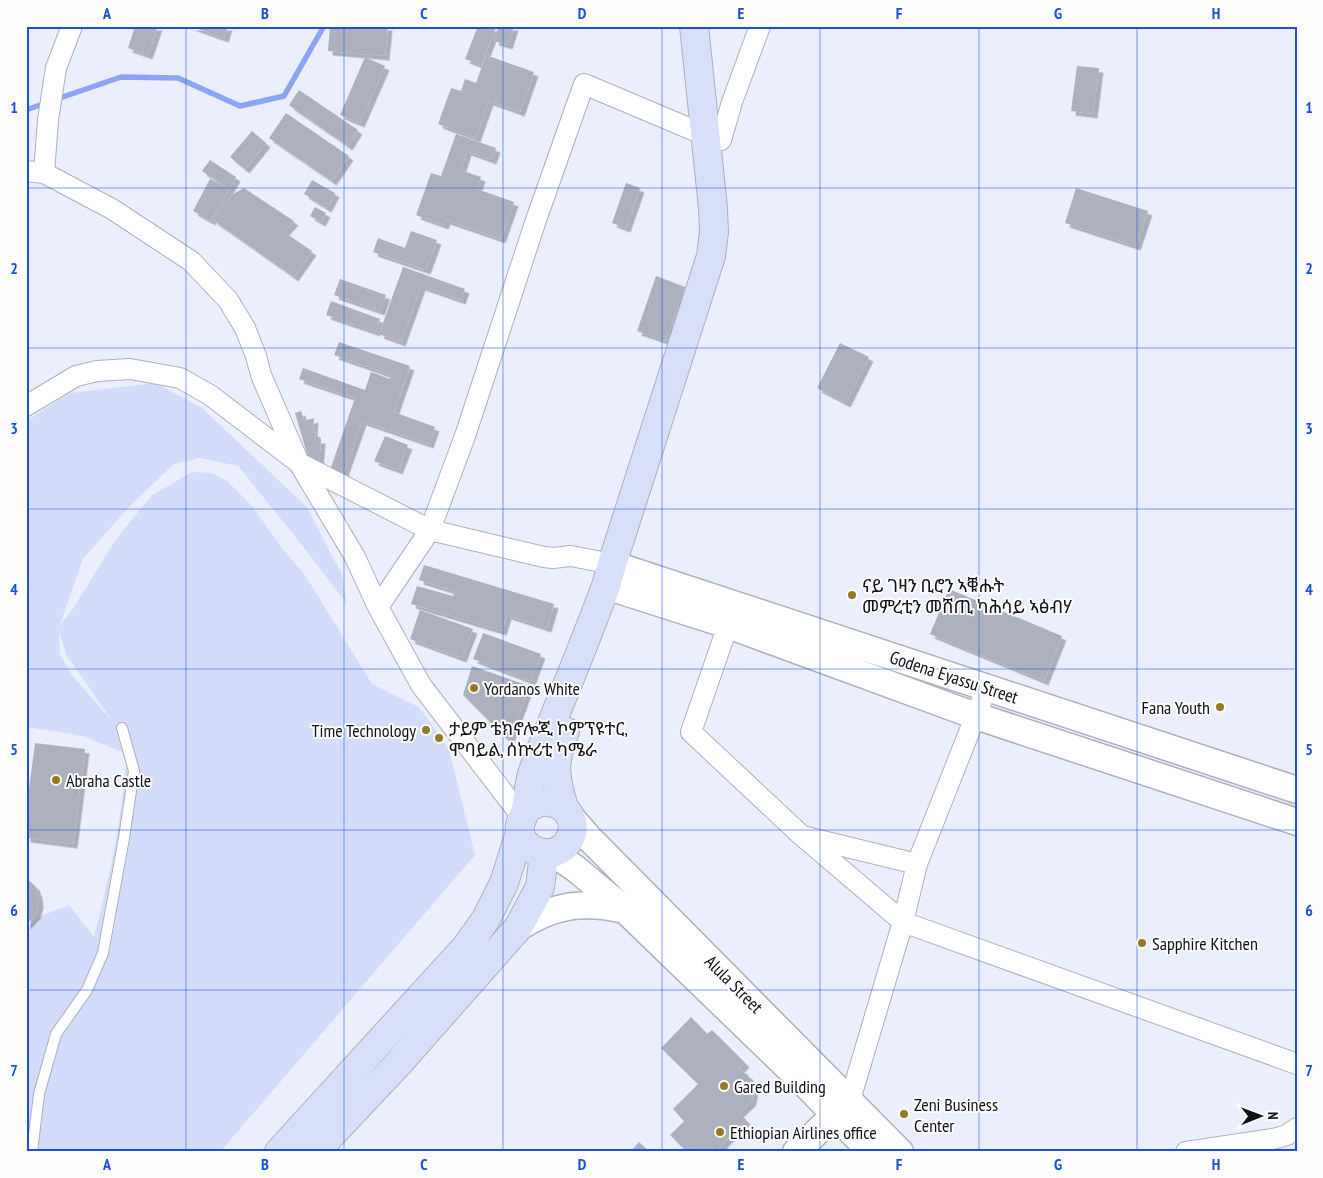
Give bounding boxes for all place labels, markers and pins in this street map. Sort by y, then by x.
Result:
place label: ናይ ገዛን ቢሮን ኣቑሑት መምረቲን መሸጢ ካሕሳይ ኣፅብሃ [862,574,1072,618]
marker: ናይ ገዛን ቢሮን ኣቑሑት መምረቲን መሸጢ ካሕሳይ ኣፅብሃ [846,589,858,601]
place label: Yordanos White [484,677,580,700]
marker: Yordanos White [468,682,480,694]
place label: Fana Youth [1142,696,1210,719]
marker: Fana Youth [1214,701,1226,713]
place label: ታይም ቴክኖሎጂ ኮምፕዩተር, ሞባይል, ሰኵሪቲ ካሜራ [449,717,628,761]
place label: Time Technology [312,719,416,742]
marker: Time Technology [420,724,432,736]
marker: ታይም ቴክኖሎጂ ኮምፕዩተር, ሞባይል, ሰኵሪቲ ካሜራ [433,732,445,744]
place label: Abraha Castle [66,769,151,792]
marker: Abraha Castle [50,774,62,786]
place label: Sapphire Kitchen [1152,932,1258,955]
marker: Sapphire Kitchen [1136,937,1148,949]
place label: Gared Building [734,1075,826,1098]
marker: Gared Building [718,1080,730,1092]
place label: Zeni Business Center [914,1093,998,1137]
marker: Zeni Business Center [898,1108,910,1120]
place label: Ethiopian Airlines office [730,1121,877,1144]
marker: Ethiopian Airlines office [714,1126,726,1138]

